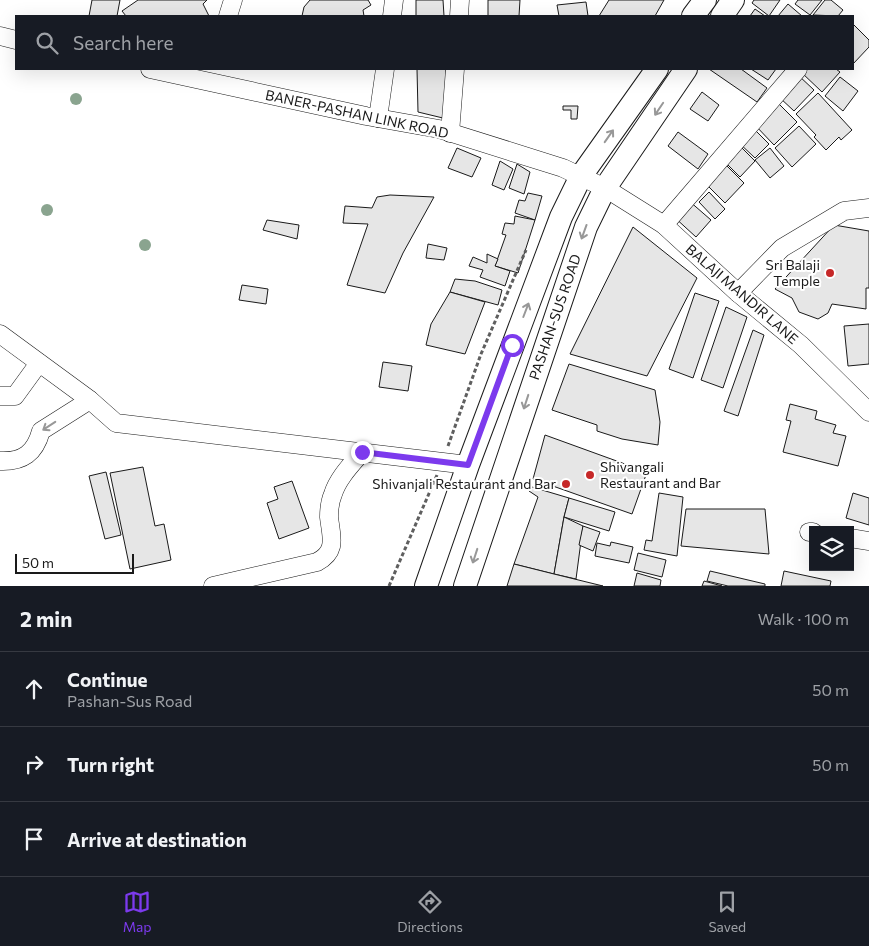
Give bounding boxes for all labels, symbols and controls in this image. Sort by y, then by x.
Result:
search box [15,15,854,70]
icon: search [33,29,61,57]
text: Search here [73,31,173,54]
street label: BANER-PASHAN LINK ROAD [264,86,450,141]
one-way arrow [653,102,664,116]
one-way arrow [604,129,614,143]
one-way arrow [579,223,588,239]
street label: BALAJI MANDIR LANE [683,240,802,347]
street label: PASHAN-SUS ROAD [525,252,584,382]
place label: Sri Balaji Temple [766,256,820,289]
marker: Sri Balaji Temple [824,267,836,279]
one-way arrow [522,302,531,318]
route start [501,334,524,357]
one-way arrow [521,394,531,410]
one-way arrow [42,421,56,431]
route end [351,441,374,464]
place label: Shivangali Restaurant and Bar [600,458,721,491]
marker: Shivangali Restaurant and Bar [584,469,596,481]
place label: Shivanjali Restaurant and Bar [372,475,556,492]
marker: Shivanjali Restaurant and Bar [560,478,572,490]
map controls [809,526,854,571]
button: layers [809,526,854,571]
one-way arrow [470,548,479,563]
scale bar [15,551,134,574]
text: 50 m [22,554,54,571]
text: 2 min [20,606,72,631]
text: Walk · 100 m [758,609,849,628]
text: Continue [67,668,147,691]
icon: ahead [20,675,48,703]
text: 50 m [812,680,849,699]
text: Pashan-Sus Road [67,691,192,710]
icon: right [20,750,48,778]
text: Turn right [67,753,154,776]
text: 50 m [812,755,849,774]
icon: arrive [20,825,48,853]
text: Arrive at destination [67,828,247,851]
tab: Map [123,888,152,935]
tab: Directions [397,888,463,935]
tab: Saved [708,888,746,935]

